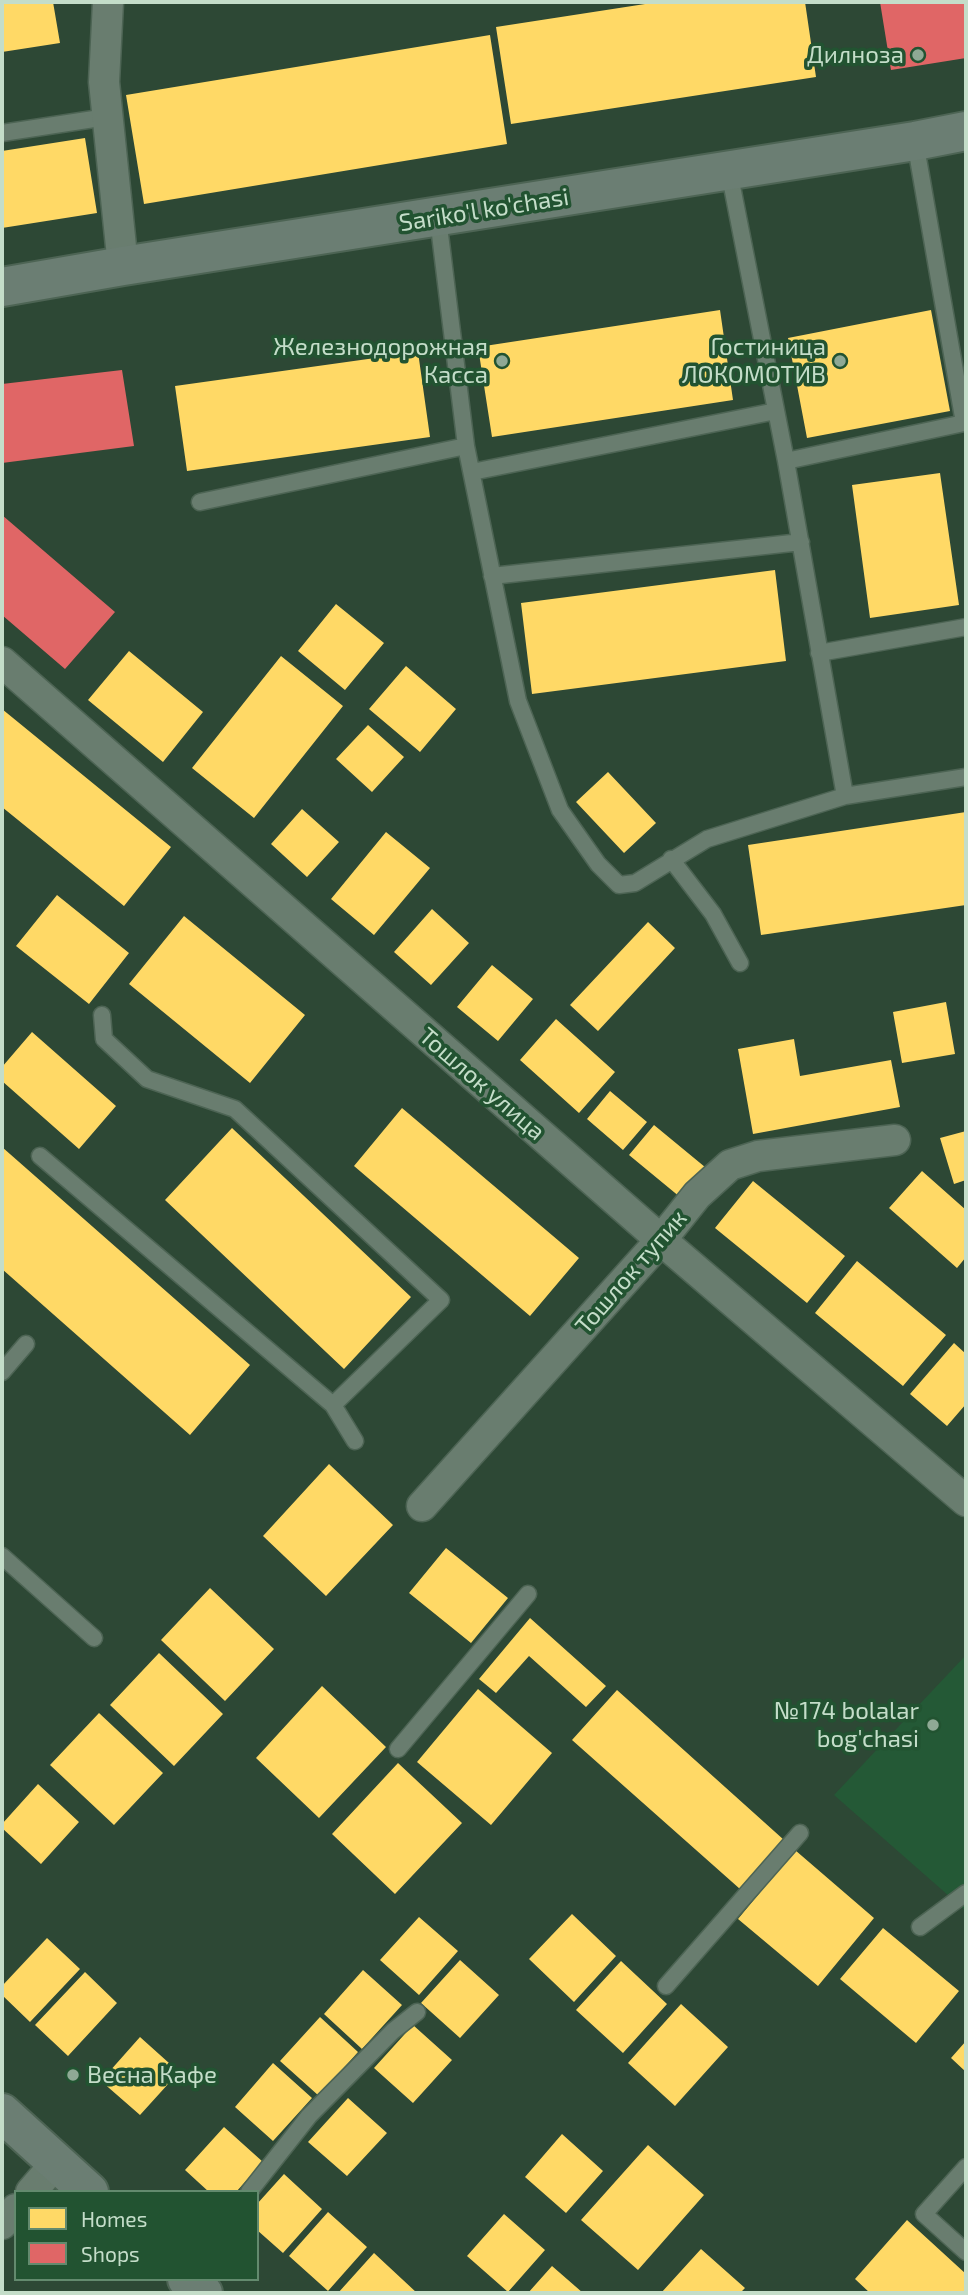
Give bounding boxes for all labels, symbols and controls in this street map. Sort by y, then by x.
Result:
place label: Дилноза [807,41,904,69]
marker: Дилноза [910,47,926,63]
street label: Sariko'l ko'chasi [397,182,571,238]
place label: Железнодорожная Касса [273,333,488,389]
place label: Гостиница ЛОКОМОТИВ [682,333,826,389]
marker: Железнодорожная Касса [494,353,510,369]
marker: Гостиница ЛОКОМОТИВ [832,353,848,369]
street label: Тошлок улица [413,1022,551,1146]
street label: Тошлок тупик [569,1204,693,1340]
place label: №174 bolalar bog'chasi [774,1697,919,1753]
marker: №174 bolalar bog'chasi [925,1717,941,1733]
place label: Весна Кафе [87,2061,217,2089]
marker: Весна Кафе [65,2067,81,2083]
legend [14,2190,259,2281]
text: Homes [81,2206,147,2231]
text: Shops [81,2241,140,2266]

